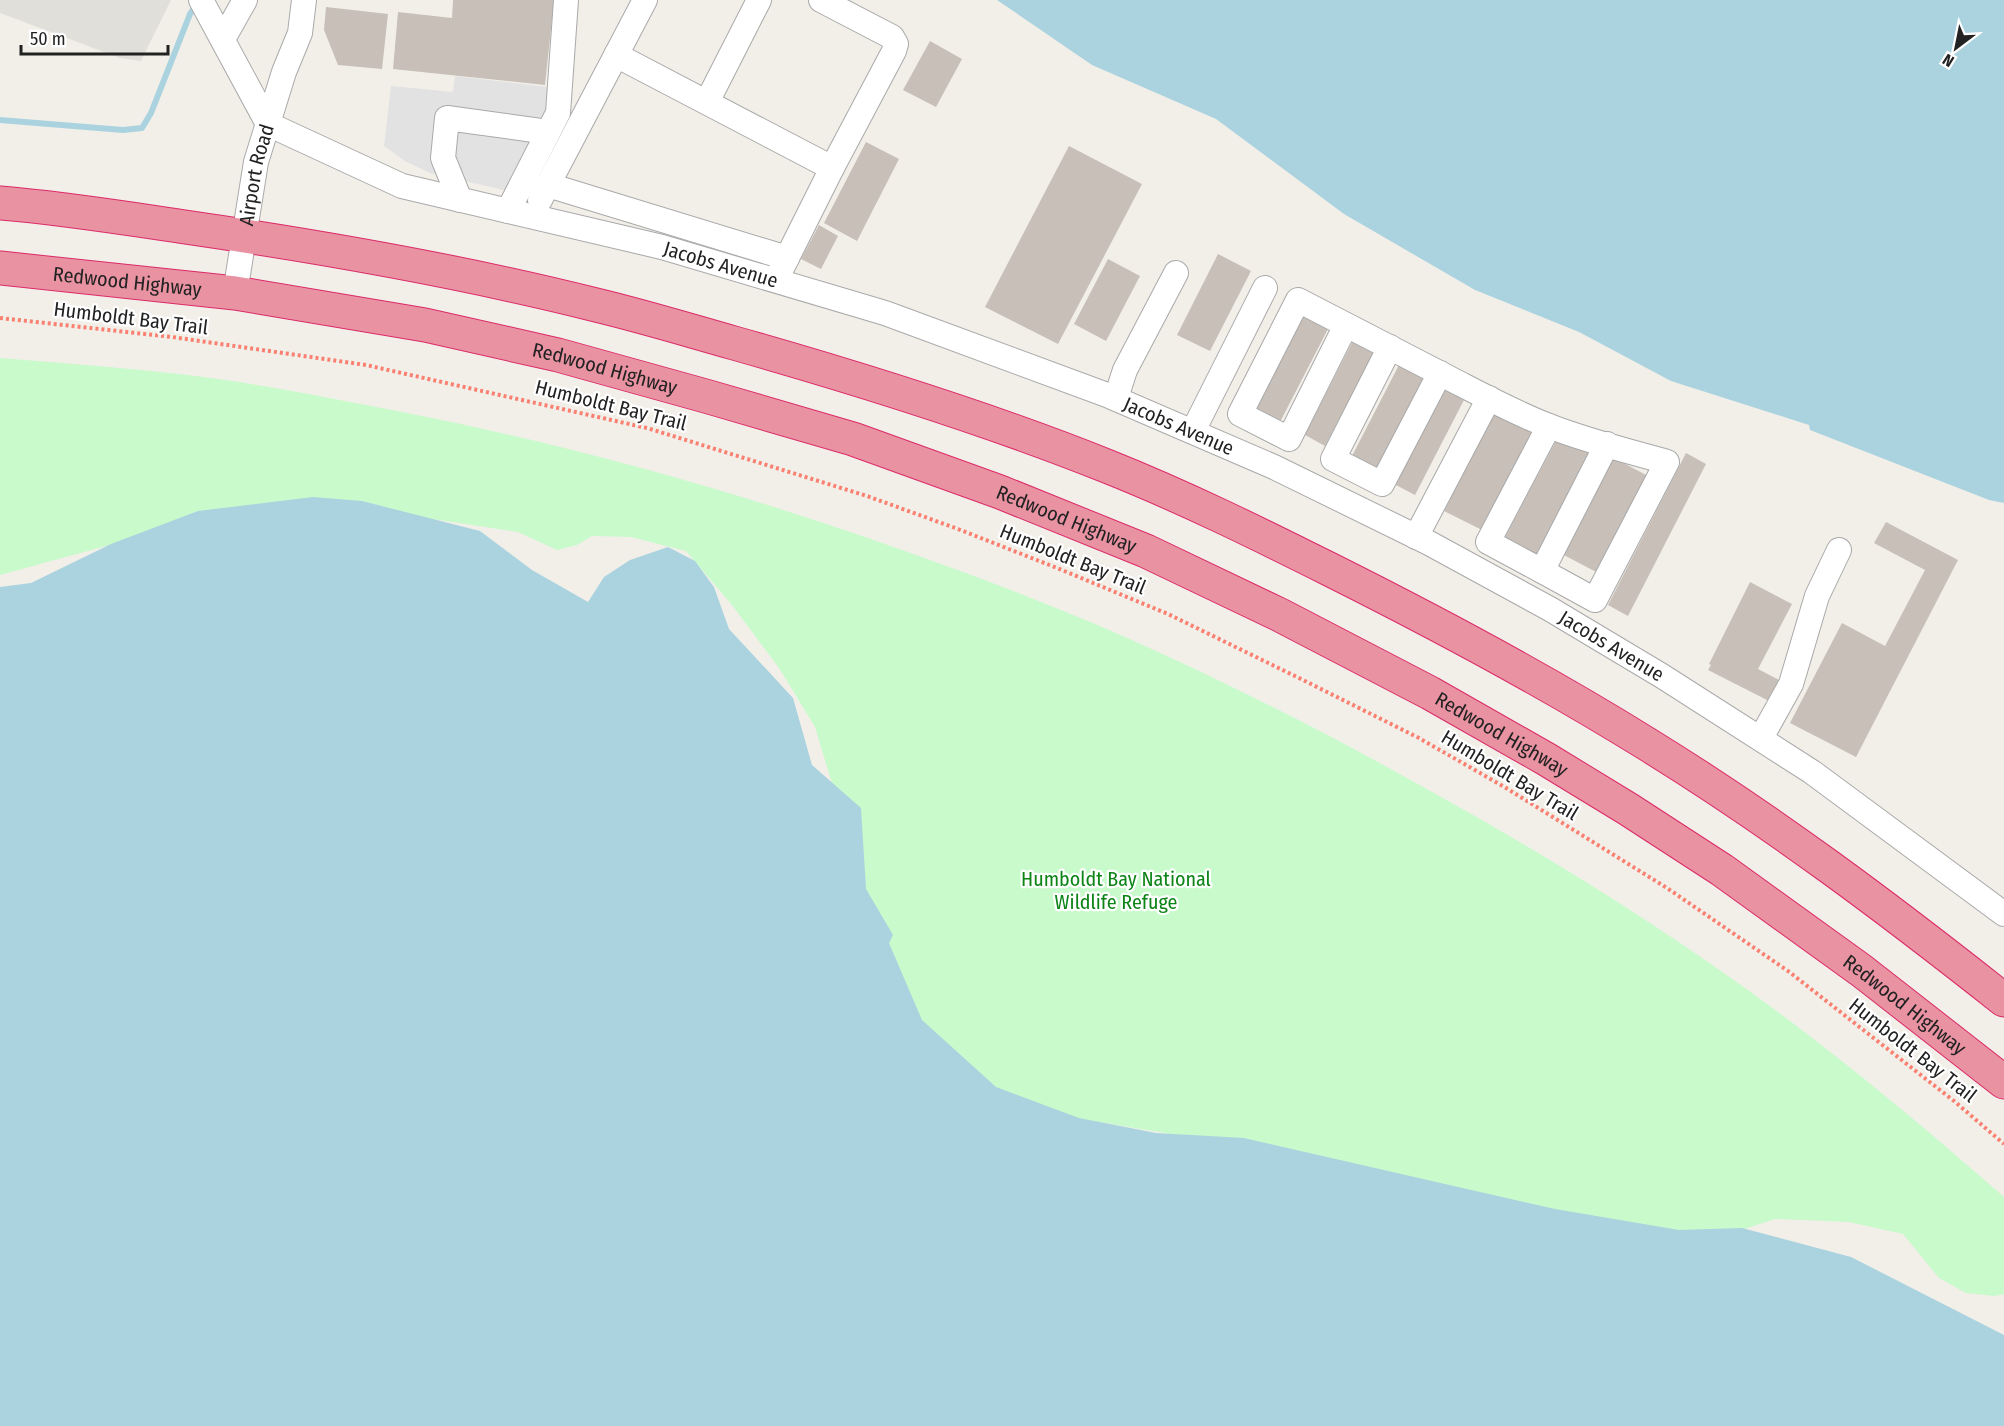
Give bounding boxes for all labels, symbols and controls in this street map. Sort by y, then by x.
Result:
scale bar [21,18,168,56]
north arrow [1926,18,1986,78]
text: 50 m [30,28,66,50]
text: N [1939,50,1957,71]
street label: Airport Road [234,121,279,227]
street label: Jacobs Avenue [661,236,781,293]
street label: Redwood Highway [52,262,203,301]
street label: Humboldt Bay Trail [52,297,210,339]
street label: Redwood Highway [530,338,680,400]
street label: Humboldt Bay Trail [533,375,689,435]
street label: Jacobs Avenue [1120,392,1238,460]
street label: Redwood Highway [993,480,1140,558]
street label: Humboldt Bay Trail [996,519,1150,599]
street label: Jacobs Avenue [1555,605,1668,686]
street label: Redwood Highway [1431,687,1573,782]
street label: Humboldt Bay Trail [1437,725,1583,825]
park label: Humboldt Bay National Wildlife Refuge [1021,867,1211,914]
street label: Redwood Highway [1839,949,1971,1060]
street label: Humboldt Bay Trail [1844,993,1982,1107]

